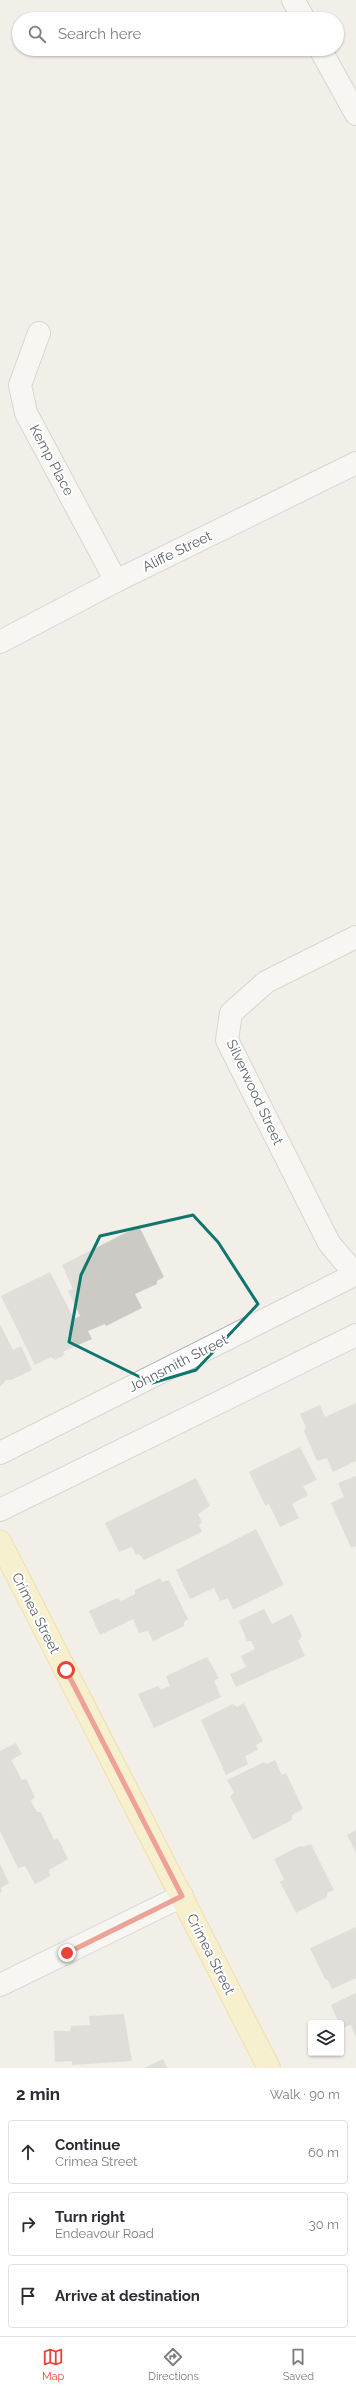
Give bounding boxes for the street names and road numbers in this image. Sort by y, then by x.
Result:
street label: Kemp Place [27,422,77,498]
street label: Aliffe Street [140,527,214,575]
street label: Silverwood Street [224,1037,287,1147]
street label: Johnsmith Street [126,1331,231,1395]
street label: Crimea Street [9,1570,63,1656]
street label: Crimea Street [184,1911,238,1997]

